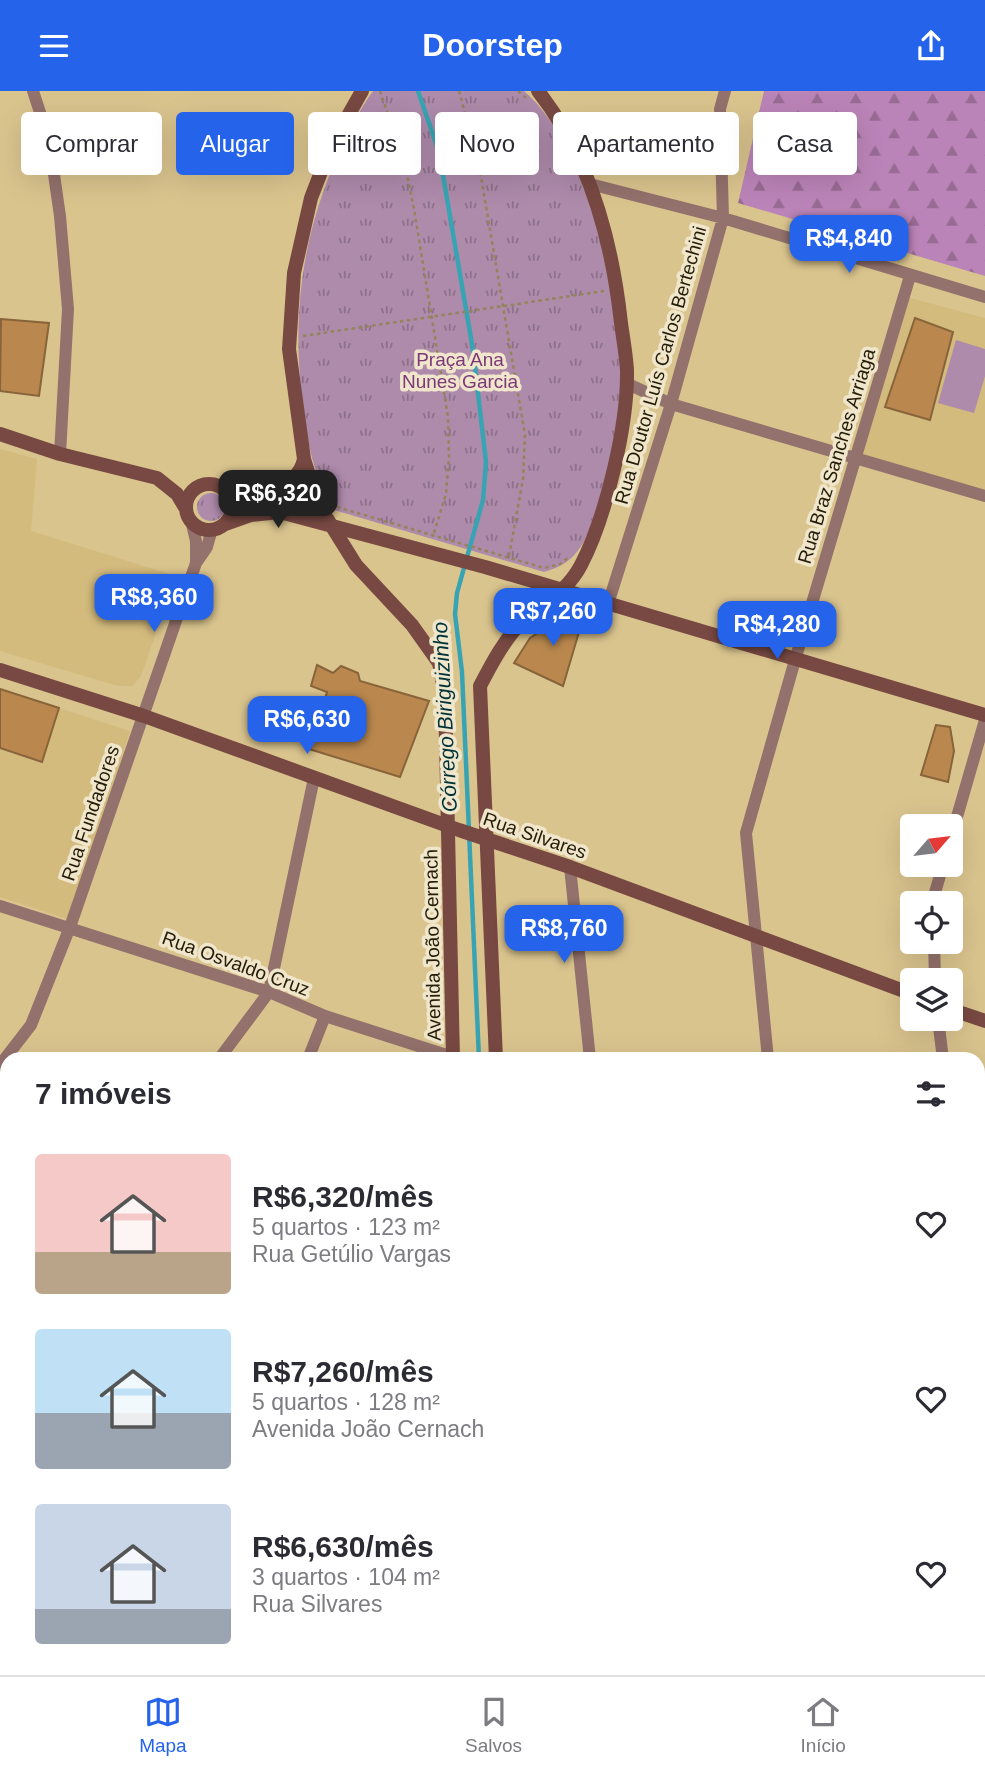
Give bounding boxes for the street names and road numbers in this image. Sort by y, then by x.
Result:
street label: Rua Doutor Luís Carlos Bertechini [611,224,710,507]
street label: Rua Braz Sanches Arriaga [794,346,879,566]
street label: Rua Fundadores [58,743,123,883]
street label: Rua Silvares [480,808,589,863]
street label: Avenida João Cernach [420,849,445,1041]
street label: Rua Osvaldo Cruz [159,927,312,1000]

